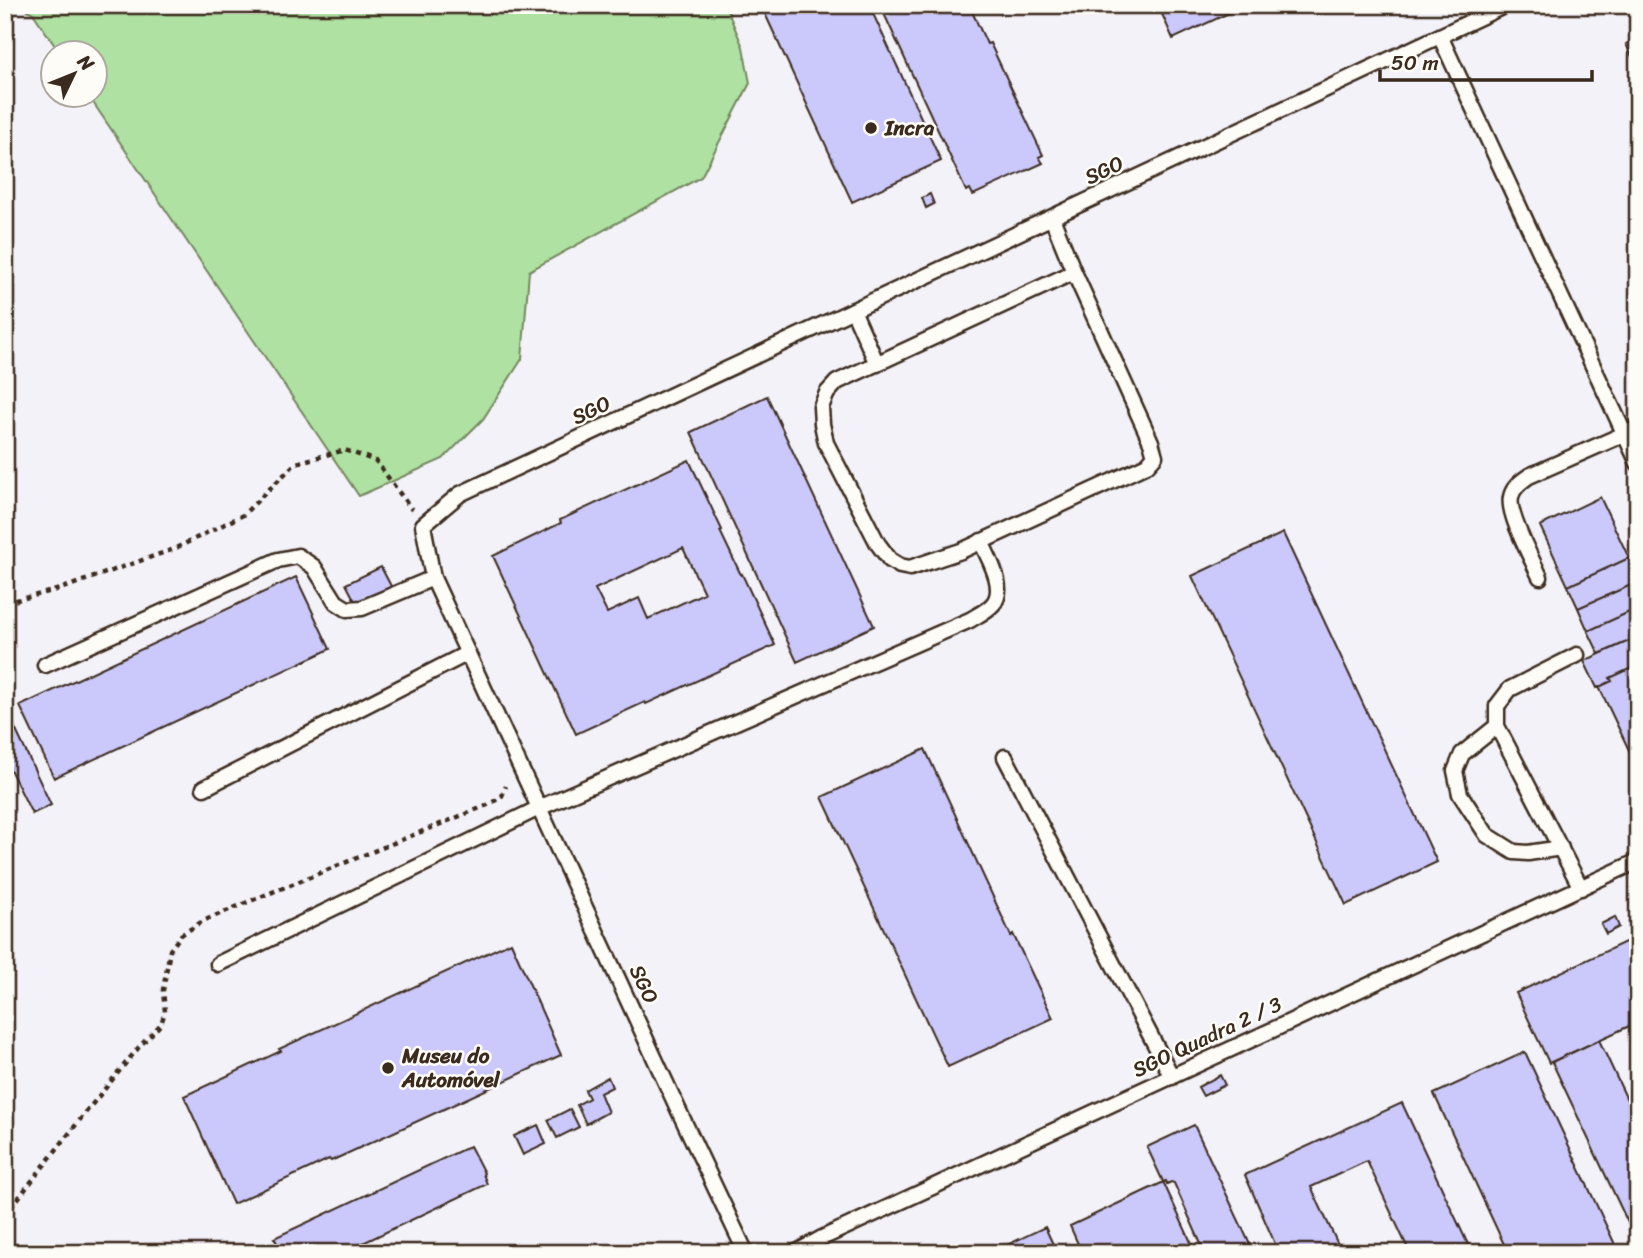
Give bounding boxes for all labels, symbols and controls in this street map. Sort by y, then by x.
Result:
north arrow [38,38,108,108]
scale bar [1380,38,1592,82]
text: 50 m [1391,44,1439,82]
text: N [69,46,103,79]
place label: Incra [884,109,935,147]
marker: Incra [863,120,879,136]
street label: SGO [1078,144,1130,196]
street label: SGO [565,384,617,436]
street label: SGO [618,958,670,1010]
street label: SGO Quadra 2 / 3 [1126,985,1289,1088]
place label: Museu do Automóvel [401,1037,501,1099]
marker: Museu do Automóvel [380,1060,396,1076]

